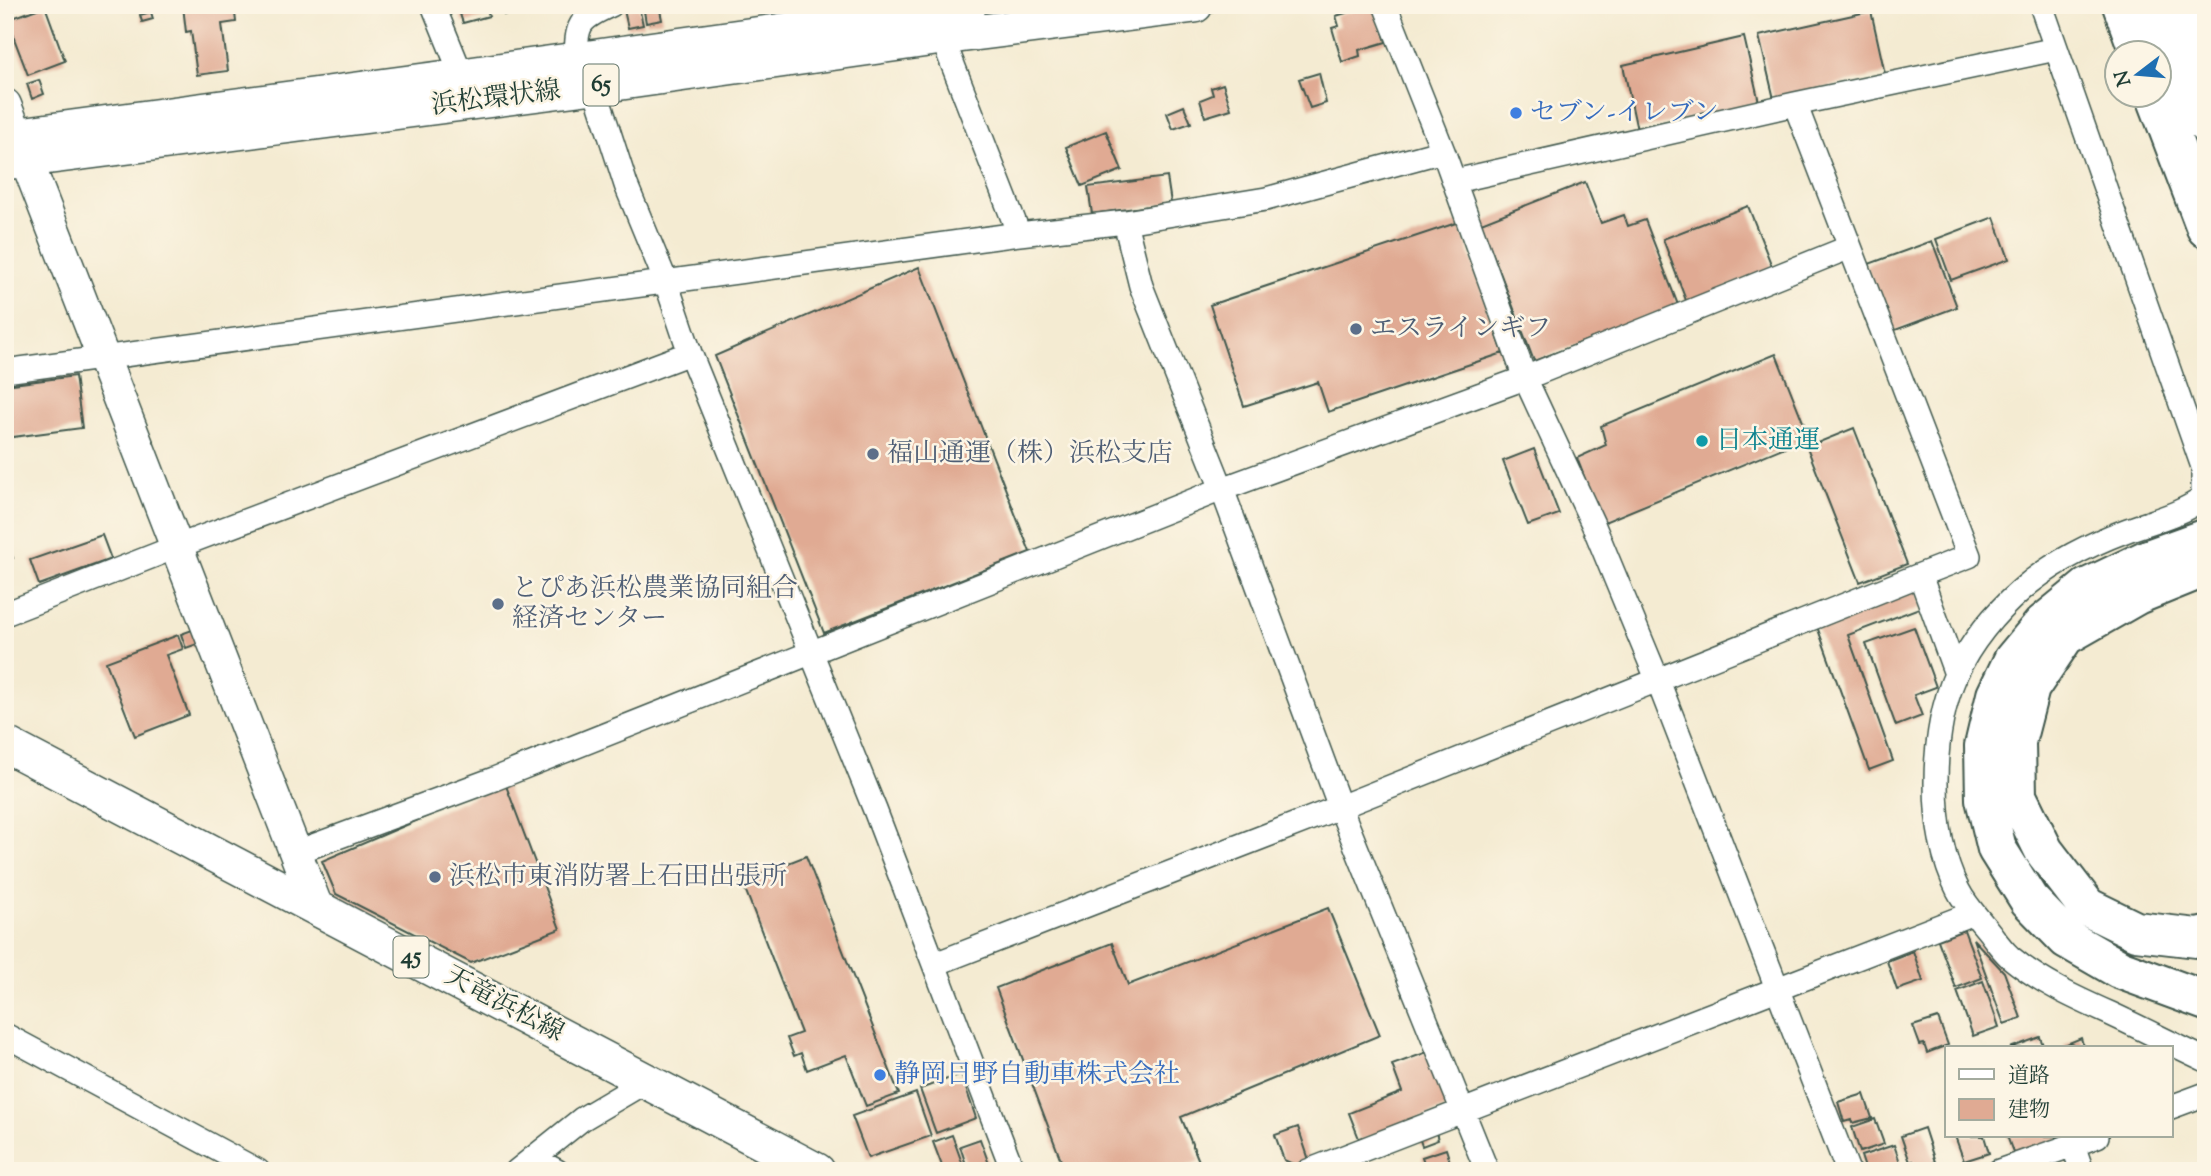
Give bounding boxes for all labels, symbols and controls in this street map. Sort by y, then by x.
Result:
north arrow [2102,38,2172,108]
road number: 65 [584,64,618,106]
text: N [2109,67,2139,89]
street label: 浜松環状線 [429,73,563,125]
place label: セブン-イレブン [1530,95,1719,132]
marker: セブン-イレブン [1508,105,1524,121]
place label: エスラインギフ [1370,311,1551,348]
marker: エスラインギフ [1348,321,1364,337]
place label: 日本通運 [1716,423,1820,460]
marker: 日本通運 [1694,433,1710,449]
place label: 福山通運（株）浜松支店 [887,436,1173,473]
marker: 福山通運（株）浜松支店 [865,446,881,462]
place label: とぴあ浜松農業協同組合 経済センター [512,571,798,638]
marker: とぴあ浜松農業協同組合 経済センター [490,596,506,612]
place label: 浜松市東消防署上石田出張所 [449,859,787,896]
marker: 浜松市東消防署上石田出張所 [427,869,443,885]
road number: 45 [394,937,428,978]
street label: 天竜浜松線 [438,958,570,1052]
legend [1945,1046,2172,1138]
place label: 静岡日野自動車株式会社 [894,1057,1180,1094]
text: 道路 [2008,1062,2050,1092]
marker: 静岡日野自動車株式会社 [872,1067,888,1083]
text: 建物 [2008,1096,2050,1126]

